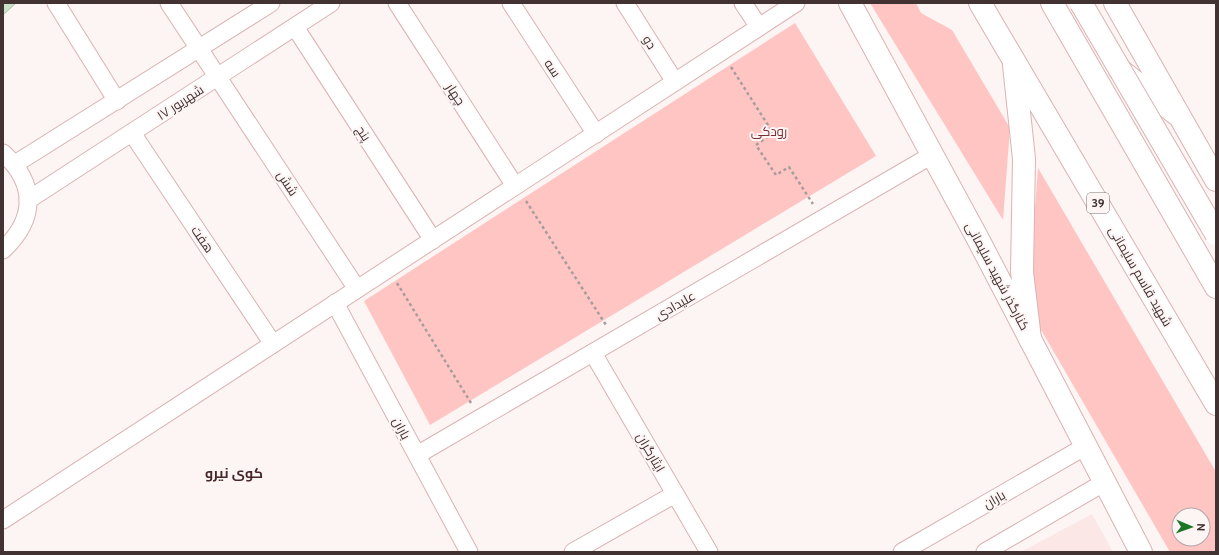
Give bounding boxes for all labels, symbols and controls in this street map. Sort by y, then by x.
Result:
street label: دو [640,32,660,52]
street label: سه [541,56,565,80]
street label: چهار [441,79,469,109]
street label: ۱۷ شهریور [154,81,206,123]
street label: پنج [351,122,375,145]
park label: رودکی [751,123,787,139]
street label: شش [274,167,302,199]
road number: 39 [1087,193,1109,213]
street label: کنارگذر شهید سلیمانی [963,219,1033,333]
street label: هفت [188,222,218,256]
street label: شهید قاسم سلیمانی [1104,223,1176,330]
street label: علیدادی [652,287,698,323]
street label: باران [390,414,414,442]
street label: ایثارگران [633,429,669,475]
district label: کوی نیرو [205,464,263,482]
street label: باران [980,486,1008,512]
north arrow [1171,507,1211,547]
text: N [1194,523,1208,531]

